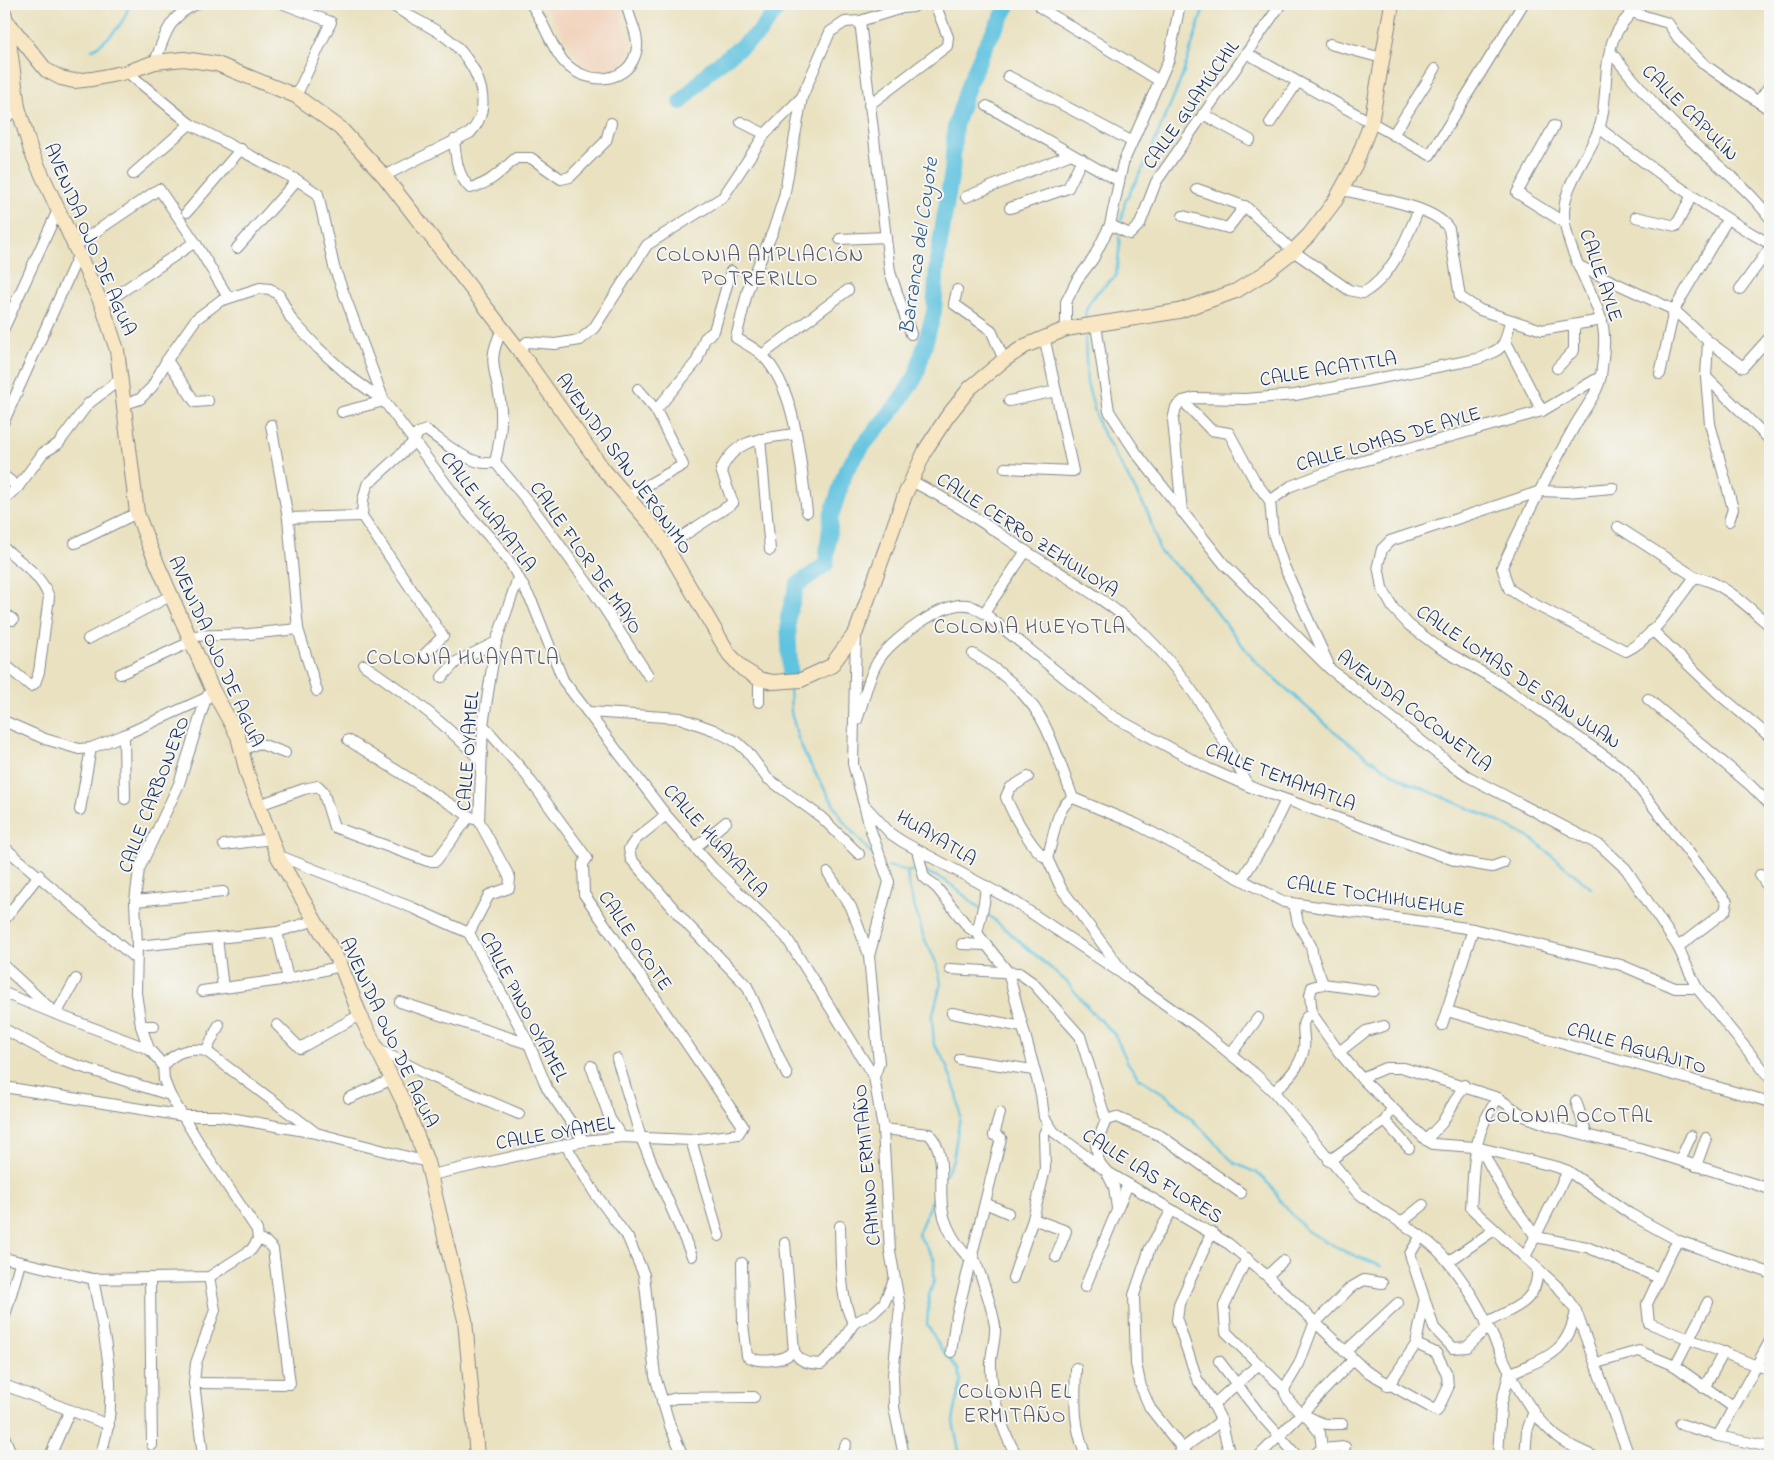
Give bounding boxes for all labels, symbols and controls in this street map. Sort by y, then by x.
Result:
street label: CALLE GUAMÚCHIL [1137,34,1248,176]
street label: CALLE CAPULÍN [1634,59,1744,169]
street label: AVENIDA OJO DE AGUA [35,139,142,341]
water label: Barranca del Coyote [893,154,947,337]
street label: CALLE AYLE [1570,226,1629,326]
district label: COLONIA AMPLIACIÓN POTRERILLO [656,241,864,295]
street label: CALLE ACATITLA [1258,345,1399,396]
street label: AVENIDA SAN JERÓNIMO [547,368,699,561]
street label: CALLE LOMAS DE AYLE [1293,400,1484,481]
street label: CALLE HUAYATLA [432,446,542,579]
street label: CALLE CERRO ZEHUILOYA [930,466,1123,606]
street label: CALLE FLOR DE MAYO [521,476,649,641]
street label: AVENIDA OJO DE AGUA [159,552,270,752]
street label: CALLE LOMAS DE SAN JUAN [1409,598,1626,758]
district label: COLONIA HUEYOTLA [934,613,1126,643]
district label: COLONIA HUAYATLA [366,644,560,674]
street label: AVENIDA COCONETLA [1330,644,1497,780]
street label: CALLE OYAMEL [451,690,488,812]
street label: CALLE CARBONERO [112,712,199,878]
street label: CALLE TEMAMATLA [1201,736,1359,820]
street label: CALLE HUAYATLA [655,778,773,905]
street label: HUAYATLA [890,804,981,875]
street label: CALLE TOCHIHUEHUE [1285,869,1467,926]
street label: CALLE OCOTE [590,885,678,997]
street label: CALLE PINO OYAMEL [471,927,575,1088]
street label: AVENIDA OJO DE AGUA [331,933,445,1133]
street label: CALLE AGUAJITO [1563,1016,1710,1083]
street label: CAMINO ERMITAÑO [847,1083,890,1247]
district label: COLONIA OCOTAL [1485,1102,1653,1132]
street label: CALLE OYAMEL [494,1110,618,1159]
street label: CALLE LAS FLORES [1076,1122,1228,1232]
district label: COLONIA EL ERMITAÑO [958,1378,1072,1432]

